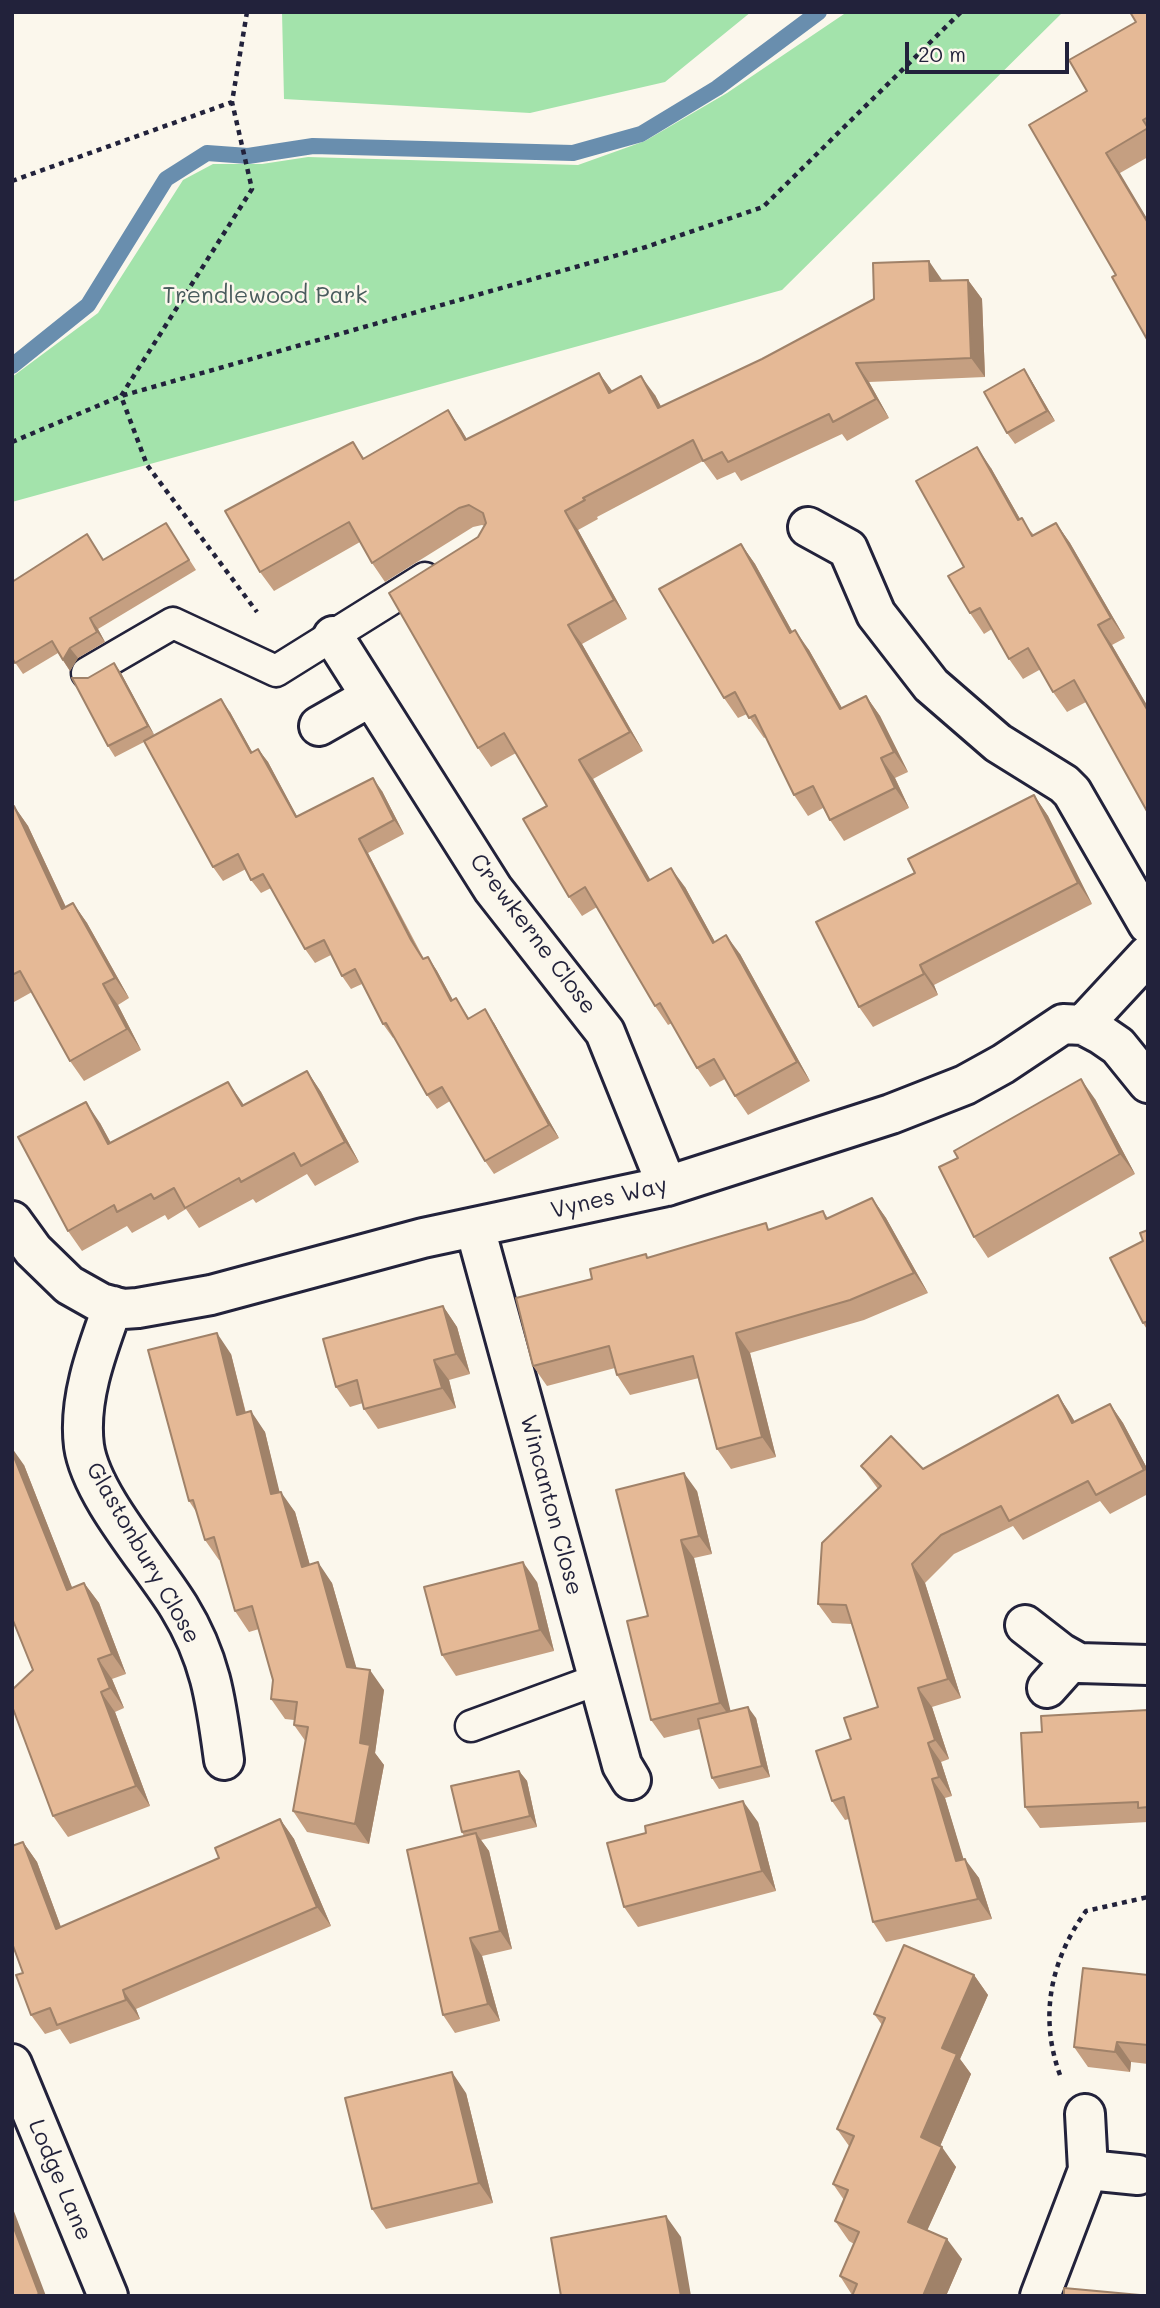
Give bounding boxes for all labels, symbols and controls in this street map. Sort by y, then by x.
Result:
scale bar [908,28,1072,72]
text: 20 m [918,40,966,67]
park label: Trendlewood Park [162,282,368,310]
street label: Crewkerne Close [464,848,602,1020]
street label: Vynes Way [548,1171,670,1225]
street label: Wincanton Close [514,1412,588,1598]
street label: Glastonbury Close [80,1458,206,1648]
street label: Lodge Lane [22,2115,98,2245]

